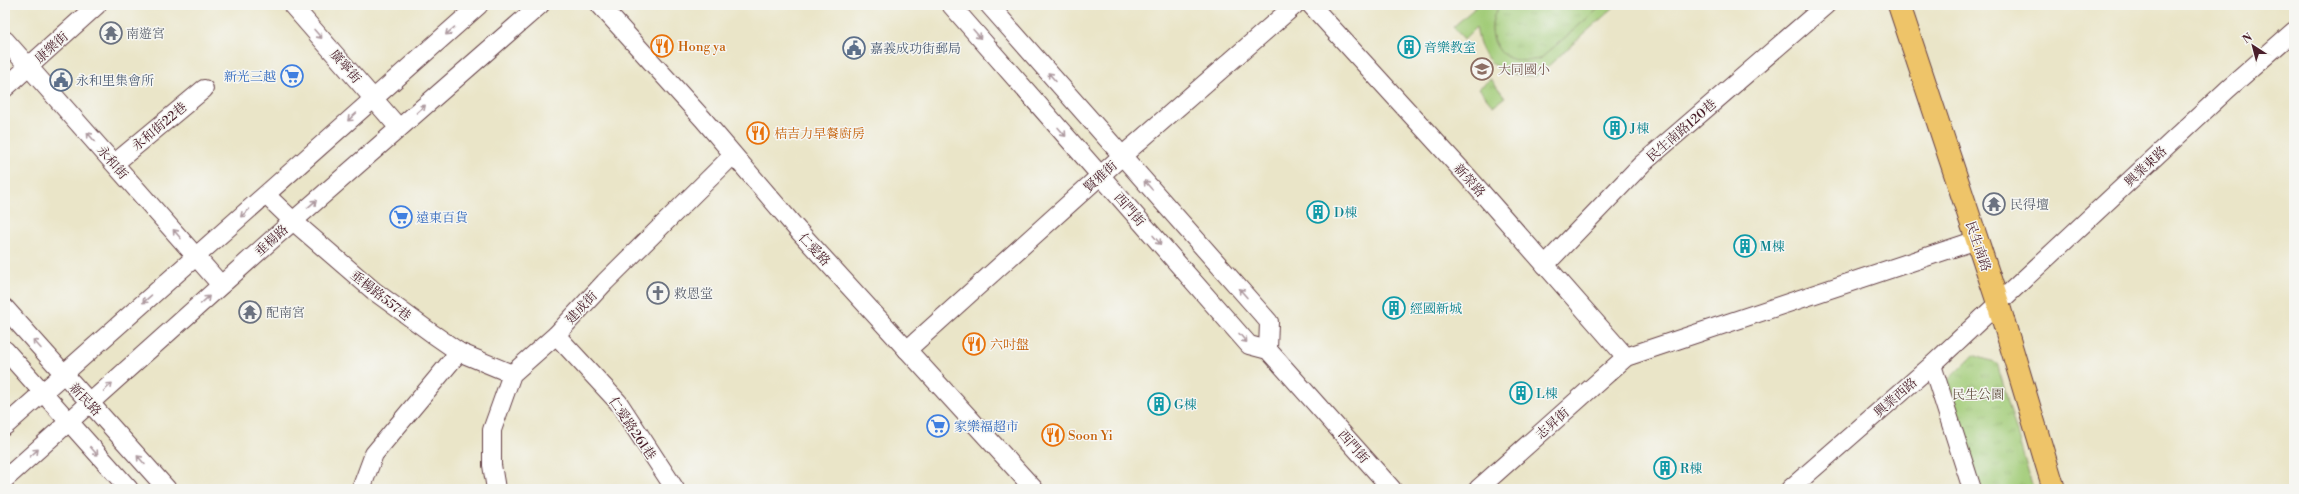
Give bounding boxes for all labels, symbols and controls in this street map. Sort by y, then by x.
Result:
temple icon: 南遊宮 [98,20,124,46]
place label: 南遊宮 [126,26,165,42]
one-way arrow [444,26,455,35]
north arrow [2233,26,2273,66]
street label: 康樂街 [32,29,72,67]
one-way arrow [314,29,323,40]
one-way arrow [972,29,981,40]
text: N [2240,30,2256,47]
restaurant icon: Hong ya [649,33,675,59]
building icon: 音樂教室 [1396,34,1422,60]
public building icon: 嘉義成功街郵局 [841,35,867,61]
place label: Hong ya [678,39,726,55]
place label: 音樂教室 [1424,40,1476,56]
place label: 嘉義成功街郵局 [870,41,961,57]
street label: 廣寧街 [326,47,364,87]
school or university icon: 大同國小 [1469,56,1495,82]
place label: 大同國小 [1498,62,1550,78]
supermarket icon: 新光三越 [279,63,305,89]
public building icon: 永和里集會所 [48,67,74,93]
place label: 新光三越 [224,69,276,85]
one-way arrow [1048,72,1057,82]
place label: 永和里集會所 [76,73,154,89]
street label: 民生南路120巷 [1644,96,1720,165]
street label: 永和街22巷 [129,99,190,154]
one-way arrow [415,105,426,114]
one-way arrow [347,113,358,122]
building icon: J棟 [1602,115,1628,141]
restaurant icon: 桔吉力早餐廚房 [745,120,771,146]
place label: J棟 [1629,121,1649,137]
place label: 桔吉力早餐廚房 [774,126,865,142]
one-way arrow [1058,127,1067,137]
one-way arrow [87,131,96,142]
street label: 永和街 [93,143,131,183]
street label: 興業東路 [2121,143,2170,190]
street label: 賢雅街 [1081,158,1121,196]
street label: 新榮路 [1450,161,1488,201]
one-way arrow [1143,179,1152,190]
street label: 西門街 [1110,190,1148,230]
temple icon: 民得壇 [1981,191,2007,217]
place label: 民得壇 [2010,197,2049,213]
building icon: D棟 [1305,199,1331,225]
one-way arrow [307,200,318,209]
supermarket icon: 遠東百貨 [388,204,414,230]
place label: D棟 [1334,205,1357,221]
one-way arrow [240,208,250,218]
place label: 遠東百貨 [416,210,468,226]
street label: 民生南路 [1962,219,1994,274]
street label: 垂楊路 [252,222,292,260]
one-way arrow [173,229,182,239]
street label: 仁愛路 [795,230,833,269]
building icon: M棟 [1732,233,1758,259]
one-way arrow [1153,235,1162,246]
place label: M棟 [1760,239,1785,255]
street label: 垂楊路557巷 [347,267,414,324]
church icon: 救恩堂 [645,280,671,306]
place label: 救恩堂 [674,286,713,302]
street label: 建成街 [563,288,601,327]
one-way arrow [1239,288,1248,298]
one-way arrow [143,294,153,303]
building icon: 經國新城 [1381,295,1407,321]
one-way arrow [199,296,209,305]
temple icon: 配南宮 [237,299,263,325]
place label: 經國新城 [1410,301,1462,317]
place label: 配南宮 [266,305,305,321]
restaurant icon: 六吋盤 [961,331,987,357]
one-way arrow [1238,333,1248,343]
place label: 六吋盤 [990,337,1029,353]
one-way arrow [33,340,42,350]
street label: 興業西路 [1871,375,1921,421]
street label: 新民路 [66,380,104,419]
building icon: L棟 [1508,380,1534,406]
one-way arrow [103,382,113,392]
place label: L棟 [1536,386,1558,402]
park label: 民生公園 [1952,387,2004,403]
building icon: G棟 [1146,391,1172,417]
street label: 仁愛路261巷 [605,394,659,463]
place label: G棟 [1174,397,1197,413]
street label: 志昇街 [1533,405,1573,443]
supermarket icon: 家樂福超市 [925,413,951,439]
place label: 家樂福超市 [954,419,1019,435]
restaurant icon: Soon Yi [1040,422,1066,448]
street label: 西門街 [1334,427,1372,467]
place label: Soon Yi [1068,428,1113,444]
one-way arrow [90,446,99,456]
one-way arrow [29,448,39,457]
one-way arrow [136,455,145,465]
building icon: R棟 [1652,455,1678,481]
place label: R棟 [1680,461,1702,477]

